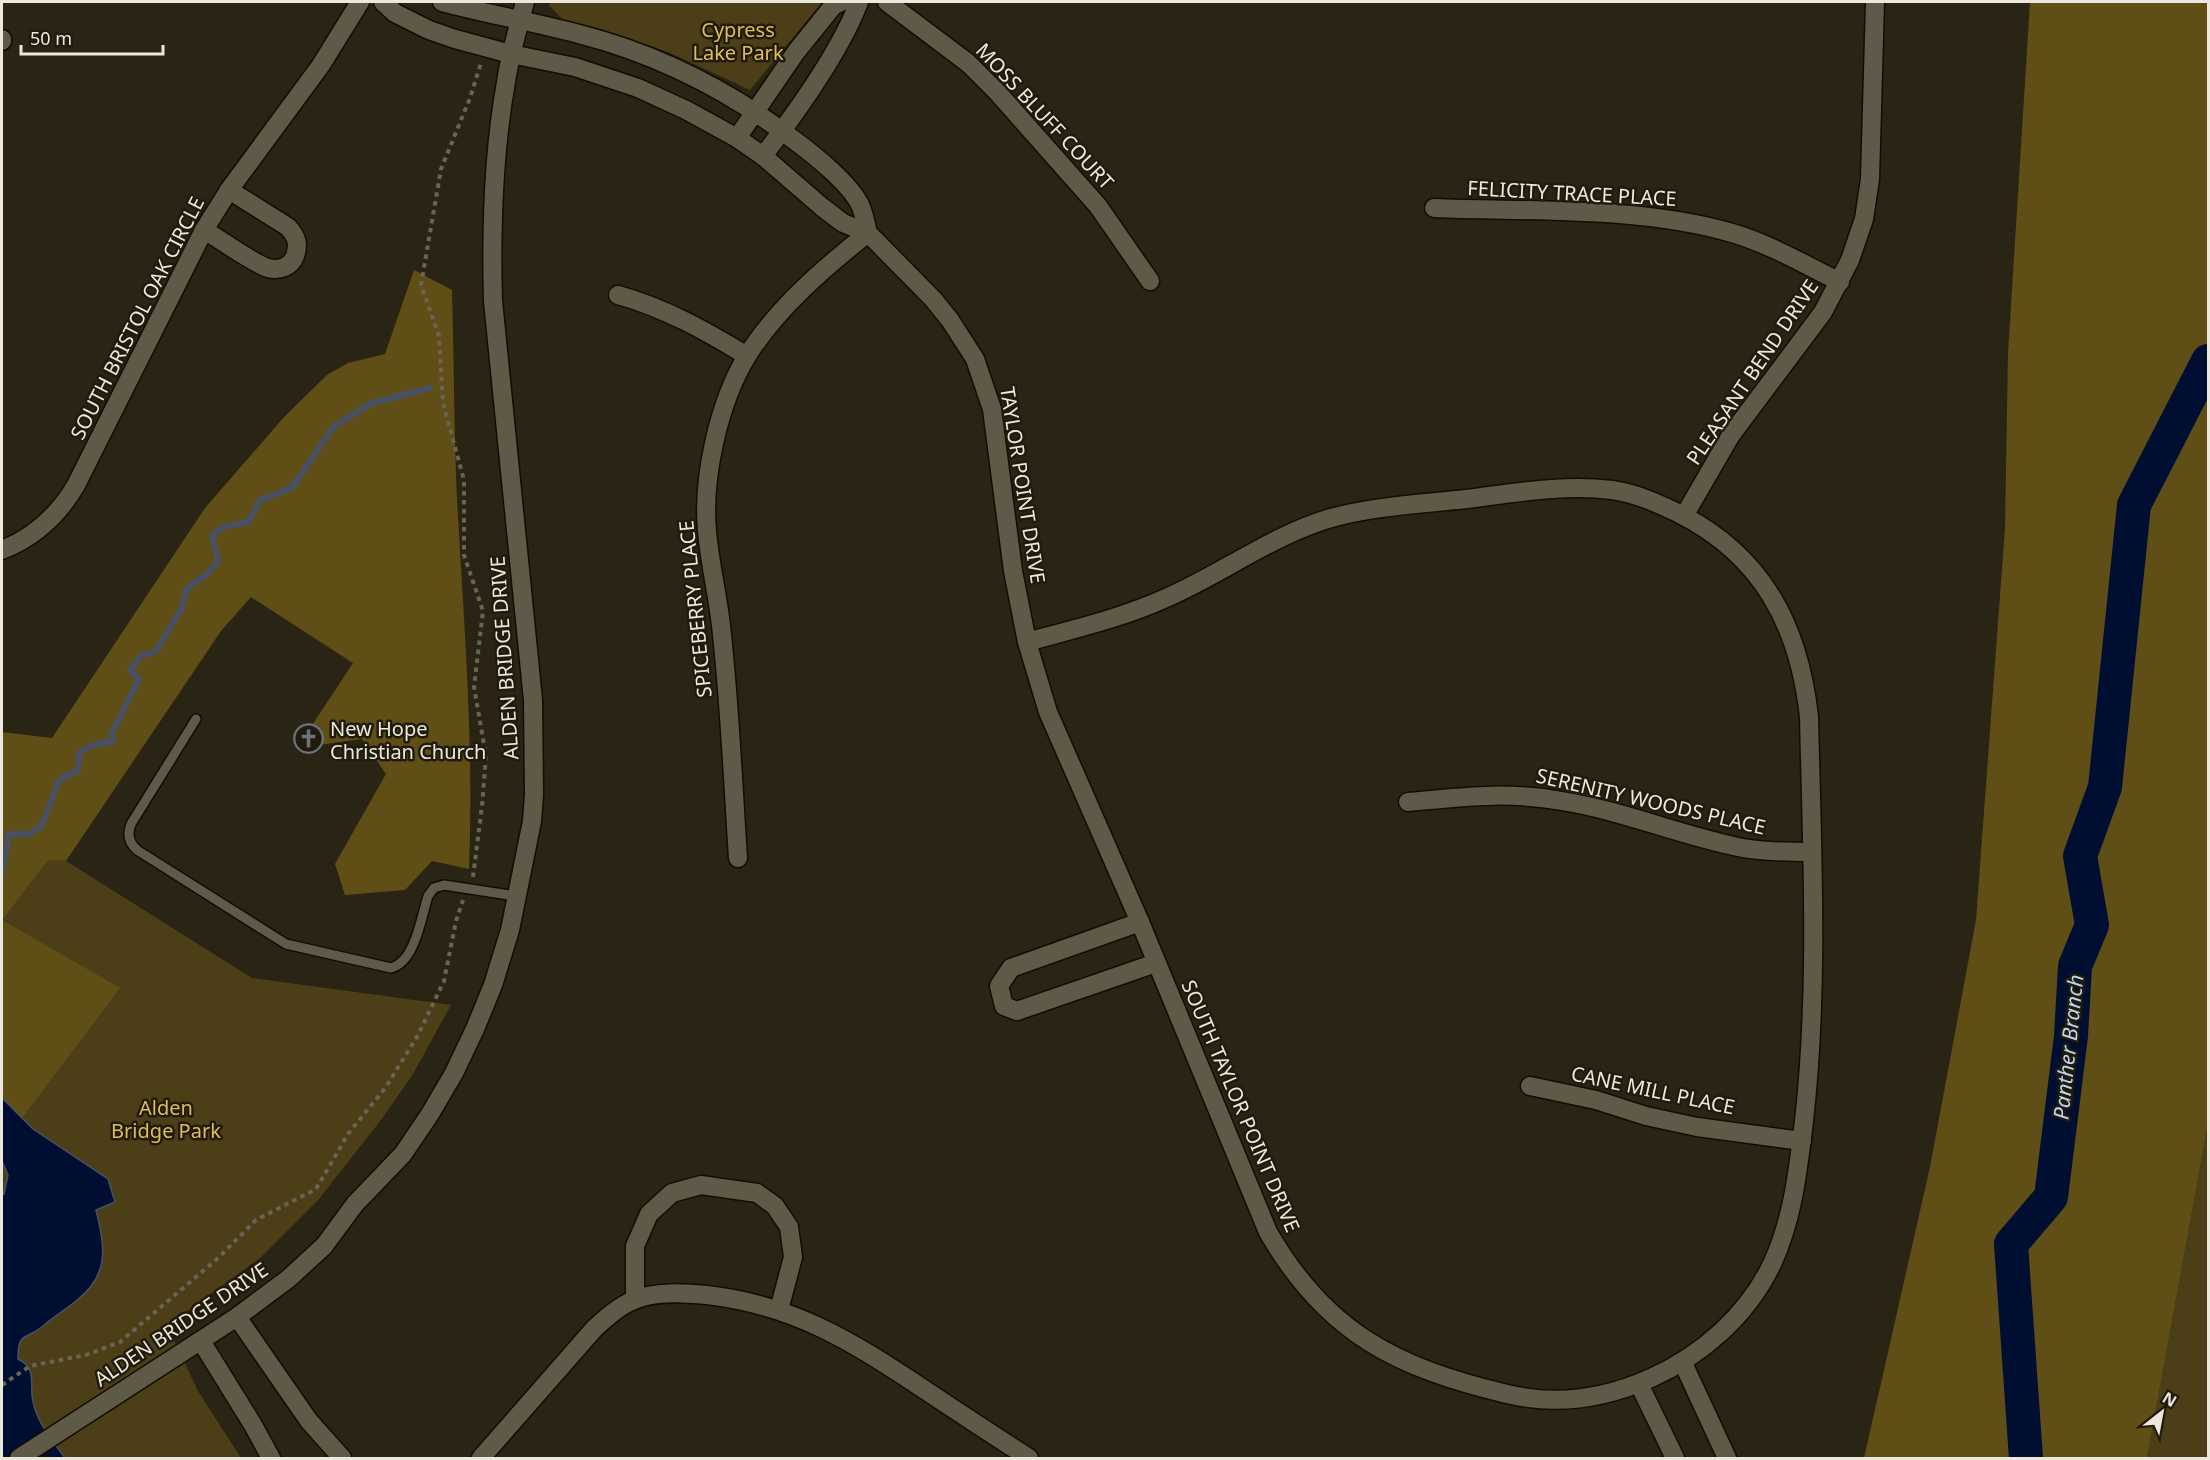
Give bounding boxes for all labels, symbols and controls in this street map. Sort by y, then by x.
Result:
park label: Cypress Lake Park [692,16,784,66]
scale bar [21,18,164,56]
text: 50 m [30,26,72,50]
street label: MOSS BLUFF COURT [970,37,1120,195]
street label: FELICITY TRACE PLACE [1467,174,1677,212]
street label: SOUTH BRISTOL OAK CIRCLE [64,192,210,444]
street label: PLEASANT BEND DRIVE [1680,274,1824,470]
street label: TAYLOR POINT DRIVE [994,385,1052,585]
street label: SPICEBERRY PLACE [672,519,718,699]
street label: ALDEN BRIDGE DRIVE [483,555,525,761]
place label: New Hope Christian Church [330,715,486,765]
church icon: New Hope Christian Church [293,723,325,755]
street label: SERENITY WOODS PLACE [1534,761,1768,841]
water label: Panther Branch [2046,973,2090,1121]
street label: SOUTH TAYLOR POINT DRIVE [1176,976,1306,1236]
street label: CANE MILL PLACE [1569,1059,1737,1121]
park label: Alden Bridge Park [111,1094,221,1144]
street label: ALDEN BRIDGE DRIVE [89,1256,273,1392]
north arrow [2132,1382,2192,1442]
text: N [2158,1386,2181,1412]

